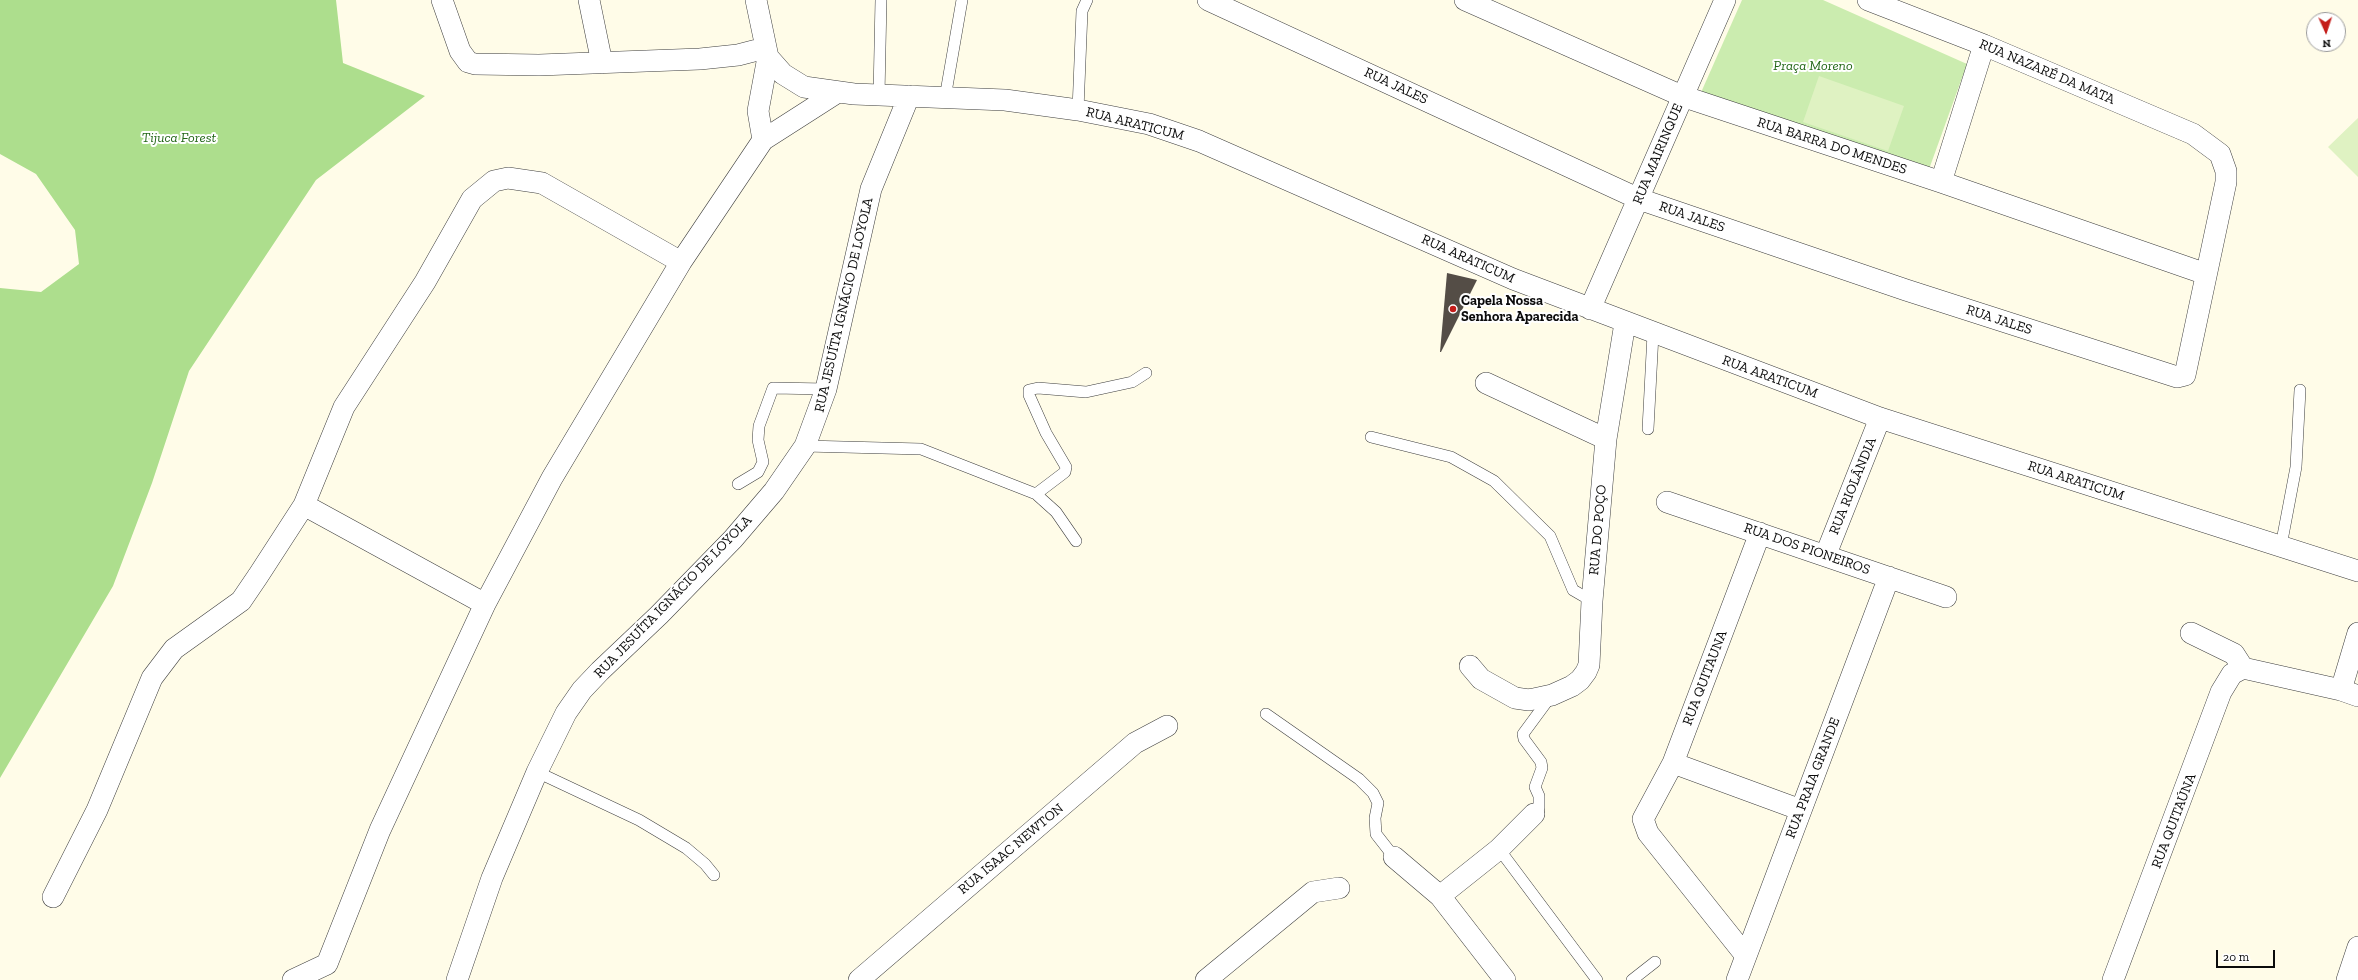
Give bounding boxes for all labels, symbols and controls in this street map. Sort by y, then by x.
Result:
north arrow [2306,12,2346,52]
street label: RUA NAZARÉ DA MATA [1977,36,2117,108]
text: N [2322,37,2331,50]
park label: Praça Moreno [1773,58,1853,74]
street label: RUA JALES [1361,64,1431,108]
street label: RUA MAIRINQUE [1629,101,1687,207]
street label: RUA ARATICUM [1084,104,1186,144]
street label: RUA BARRA DO MENDES [1755,114,1909,178]
park label: Tijuca Forest [142,130,216,146]
street label: RUA JESUÍTA IGNÁCIO DE LOYOLA [811,196,877,414]
street label: RUA JALES [1657,198,1727,236]
street label: RUA ARATICUM [1419,231,1517,287]
place label: Capela Nossa Senhora Aparecida [1461,293,1579,326]
street label: RUA JALES [1964,301,2034,339]
marker: Capela Nossa Senhora Aparecida [1448,304,1458,314]
street label: RUA ARATICUM [1720,352,1820,402]
street label: RUA RIOLÂNDIA [1826,435,1880,537]
street label: RUA ARATICUM [2026,457,2126,505]
street label: RUA DO POÇO [1586,484,1610,576]
street label: RUA JESUÍTA IGNÁCIO DE LOYOLA [591,512,755,682]
street label: RUA DOS PIONEIROS [1742,519,1872,579]
street label: RUA QUITAUNA [1679,628,1731,728]
street label: RUA PRAIA GRANDE [1782,715,1844,841]
street label: RUA QUITAÚNA [2148,771,2200,871]
street label: RUA ISAAC NEWTON [955,800,1067,898]
scale bar [2218,942,2277,968]
text: 20 m [2223,950,2249,964]

